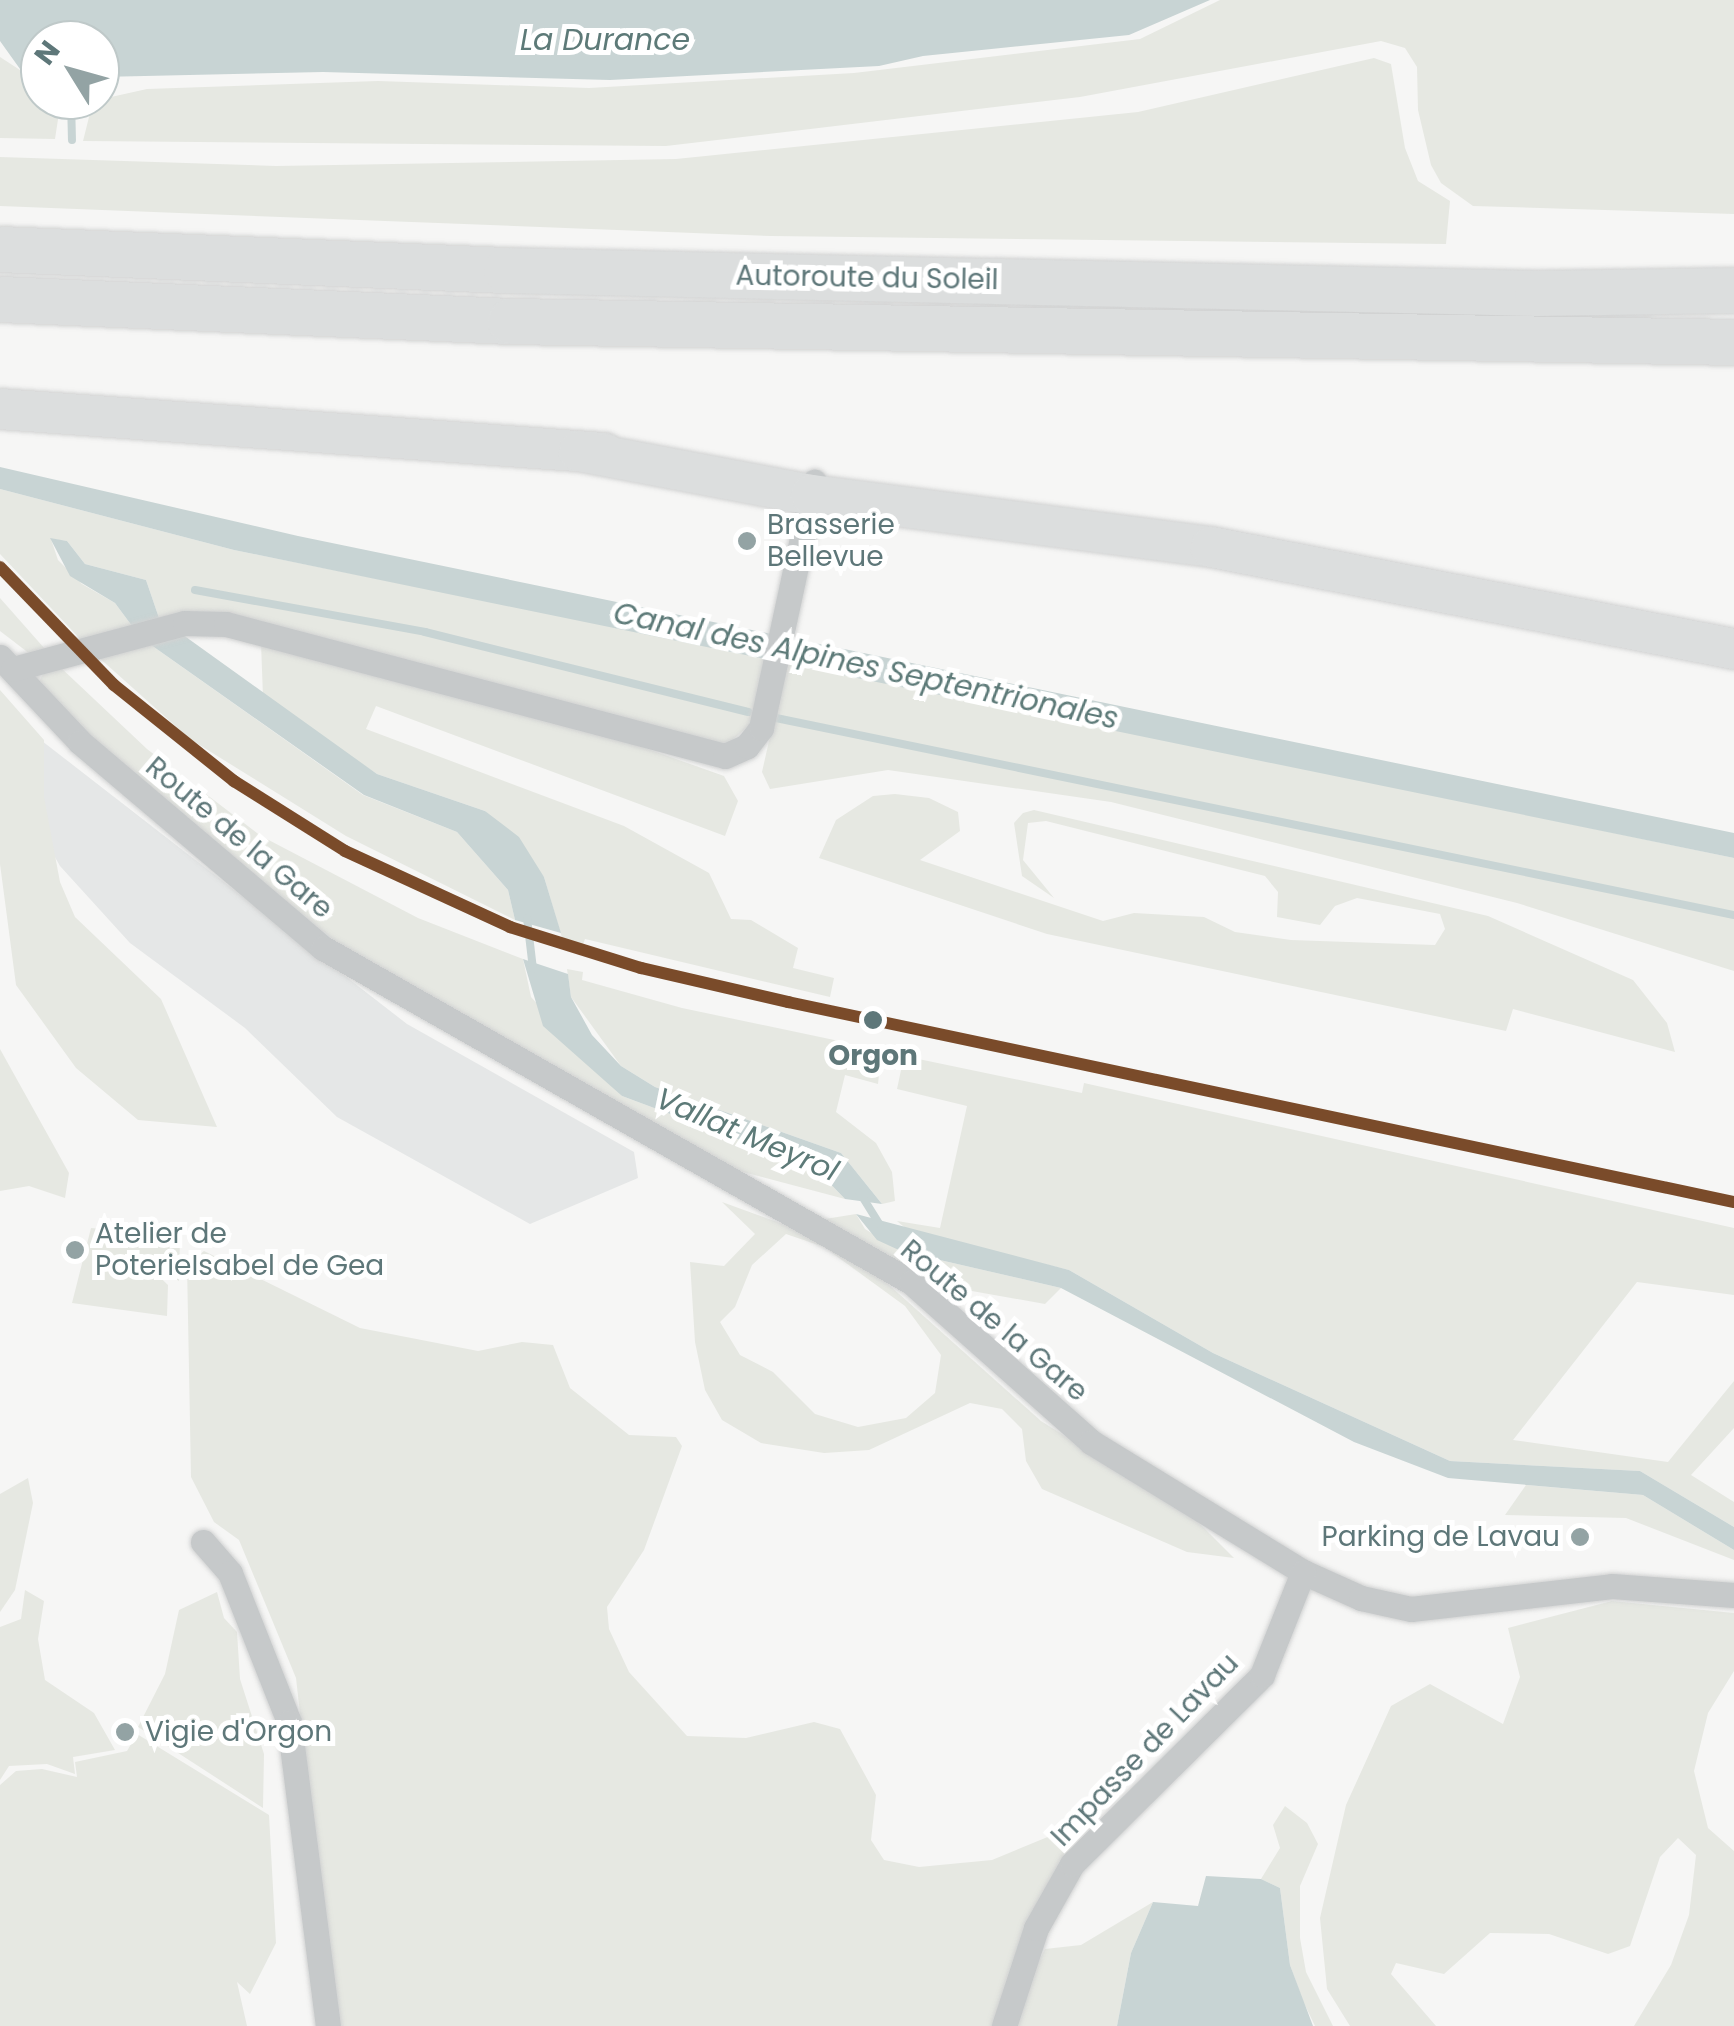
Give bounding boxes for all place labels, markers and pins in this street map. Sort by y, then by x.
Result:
place label: Brasserie Bellevue [767,508,895,574]
marker: Brasserie Bellevue [736,530,758,552]
marker: Orgon [858,1005,888,1035]
place label: Orgon [828,1039,918,1073]
place label: Atelier de PoterieIsabel de Gea [95,1217,384,1283]
marker: Atelier de PoterieIsabel de Gea [64,1239,86,1261]
place label: Parking de Lavau [1321,1520,1560,1554]
marker: Parking de Lavau [1569,1526,1591,1548]
place label: Vigie d'Orgon [145,1715,332,1749]
marker: Vigie d'Orgon [114,1721,136,1743]

